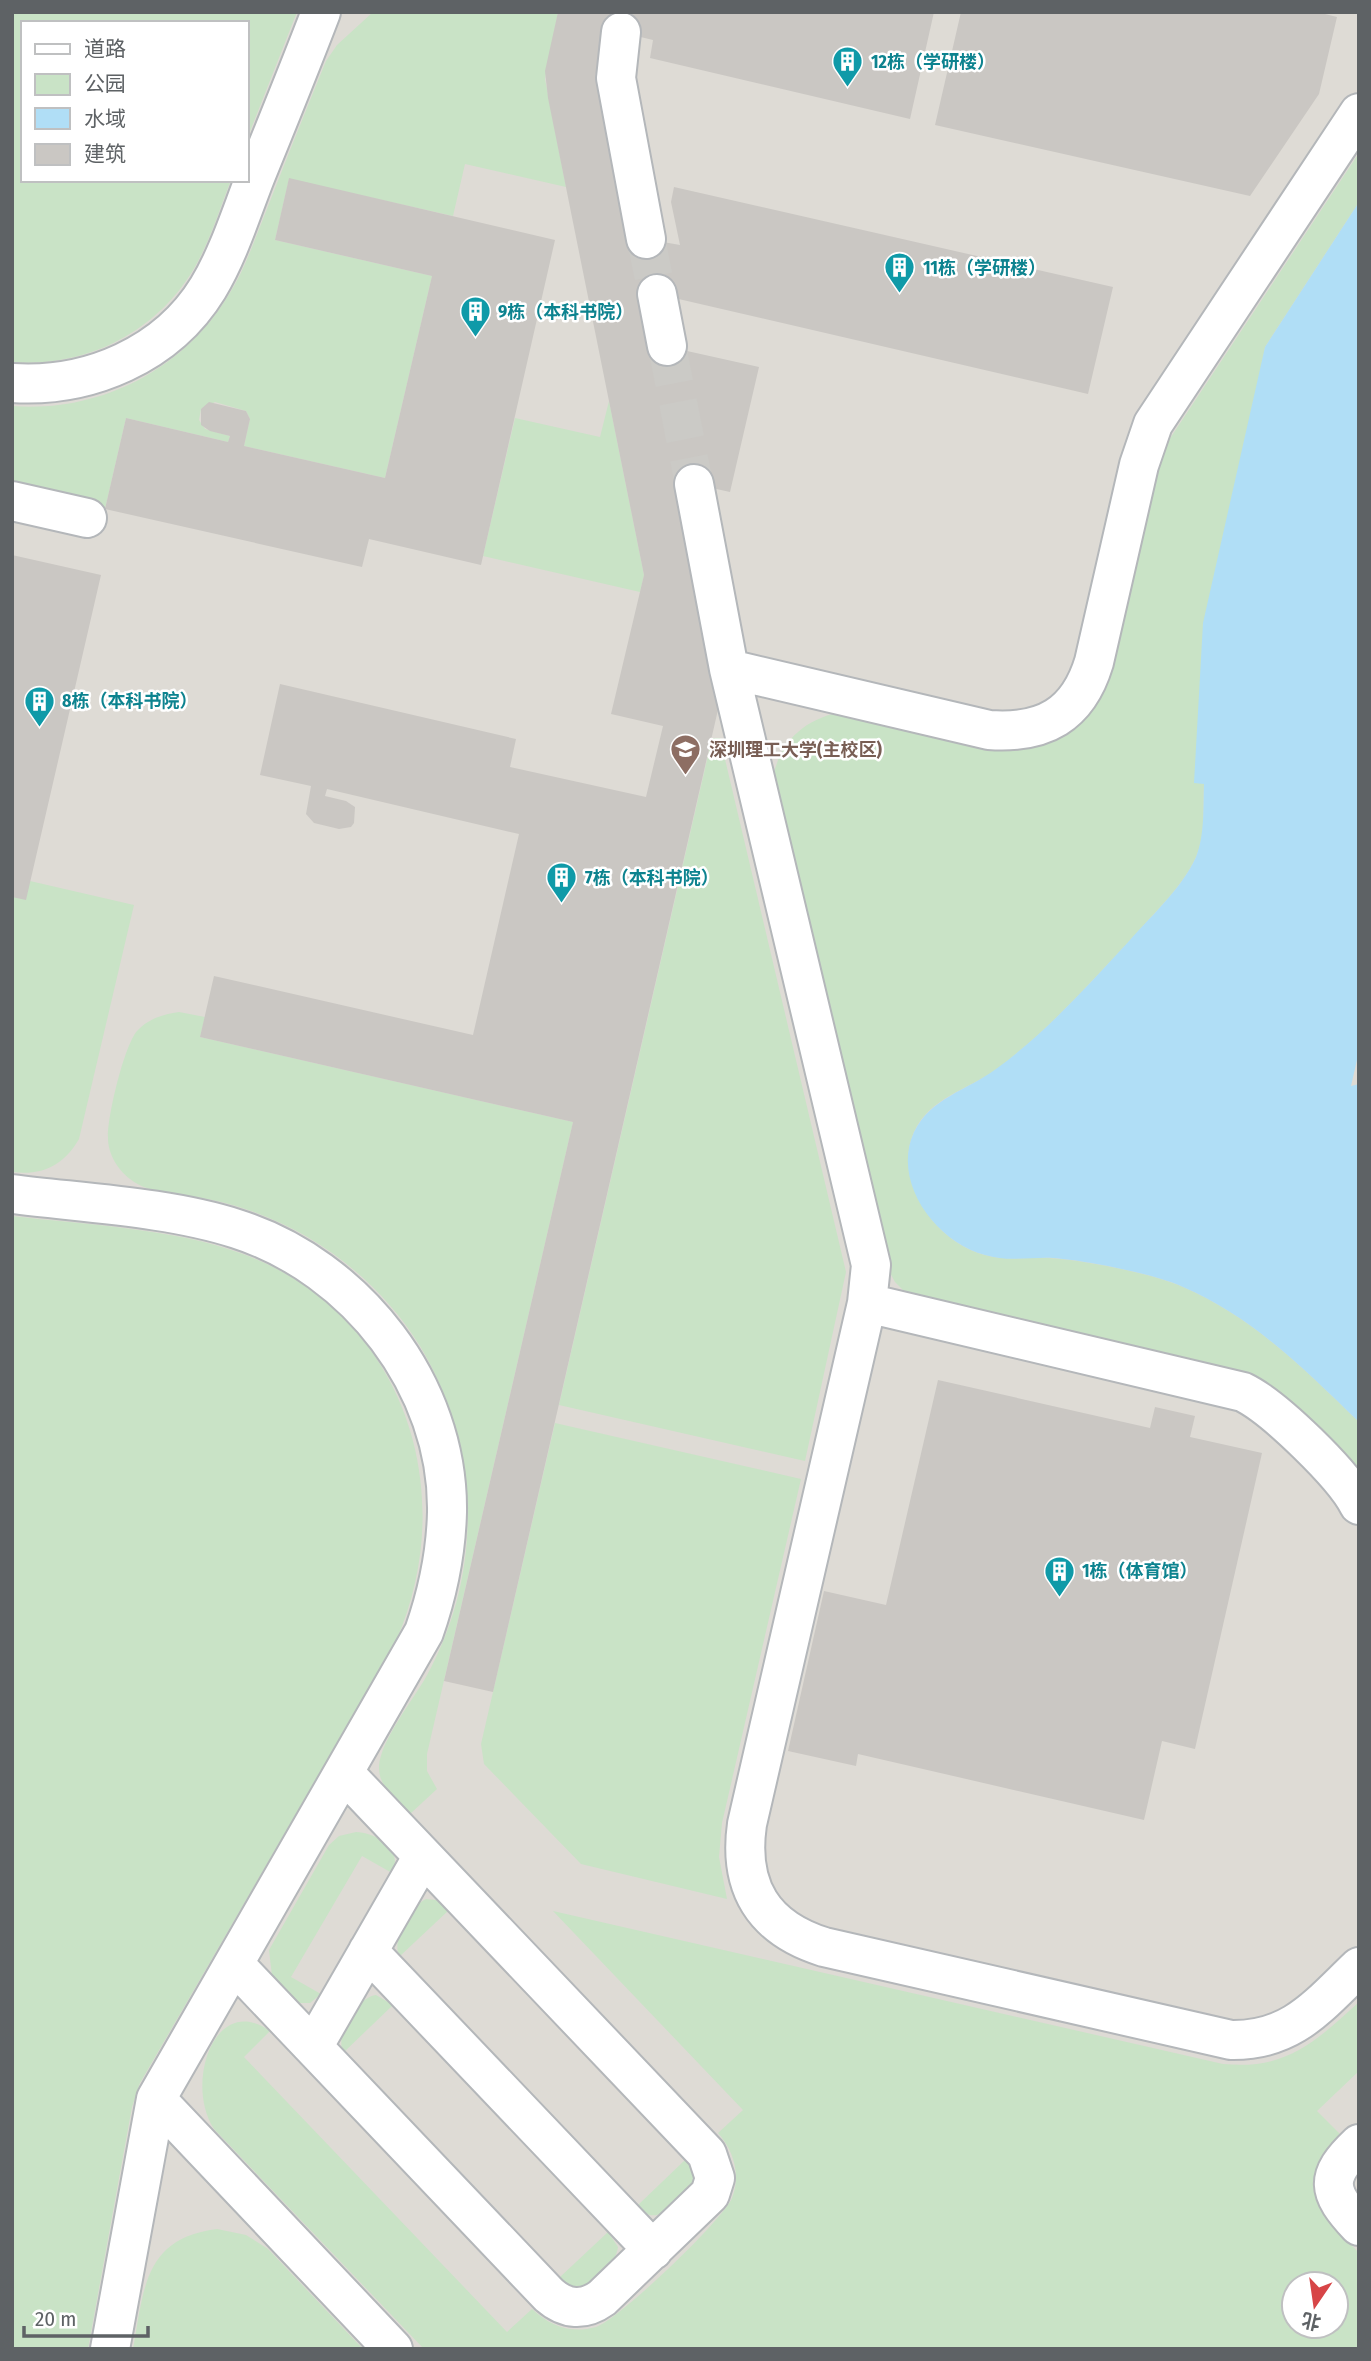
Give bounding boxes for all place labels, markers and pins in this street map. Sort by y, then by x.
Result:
building icon: 12栋（学研楼） [831,45,865,89]
place label: 12栋（学研楼） [871,51,995,73]
building icon: 11栋（学研楼） [883,251,917,295]
place label: 11栋（学研楼） [923,257,1046,279]
building icon: 9栋（本科书院） [458,295,492,339]
place label: 9栋（本科书院） [498,301,633,323]
building icon: 8栋（本科书院） [22,684,56,728]
place label: 8栋（本科书院） [62,690,198,712]
school or university icon: 深圳理工大学(主校区) [669,733,703,777]
place label: 深圳理工大学(主校区) [709,739,882,761]
building icon: 7栋（本科书院） [545,861,579,905]
place label: 7栋（本科书院） [585,867,719,889]
building icon: 1栋（体育馆） [1042,1554,1076,1598]
place label: 1栋（体育馆） [1082,1560,1198,1582]

